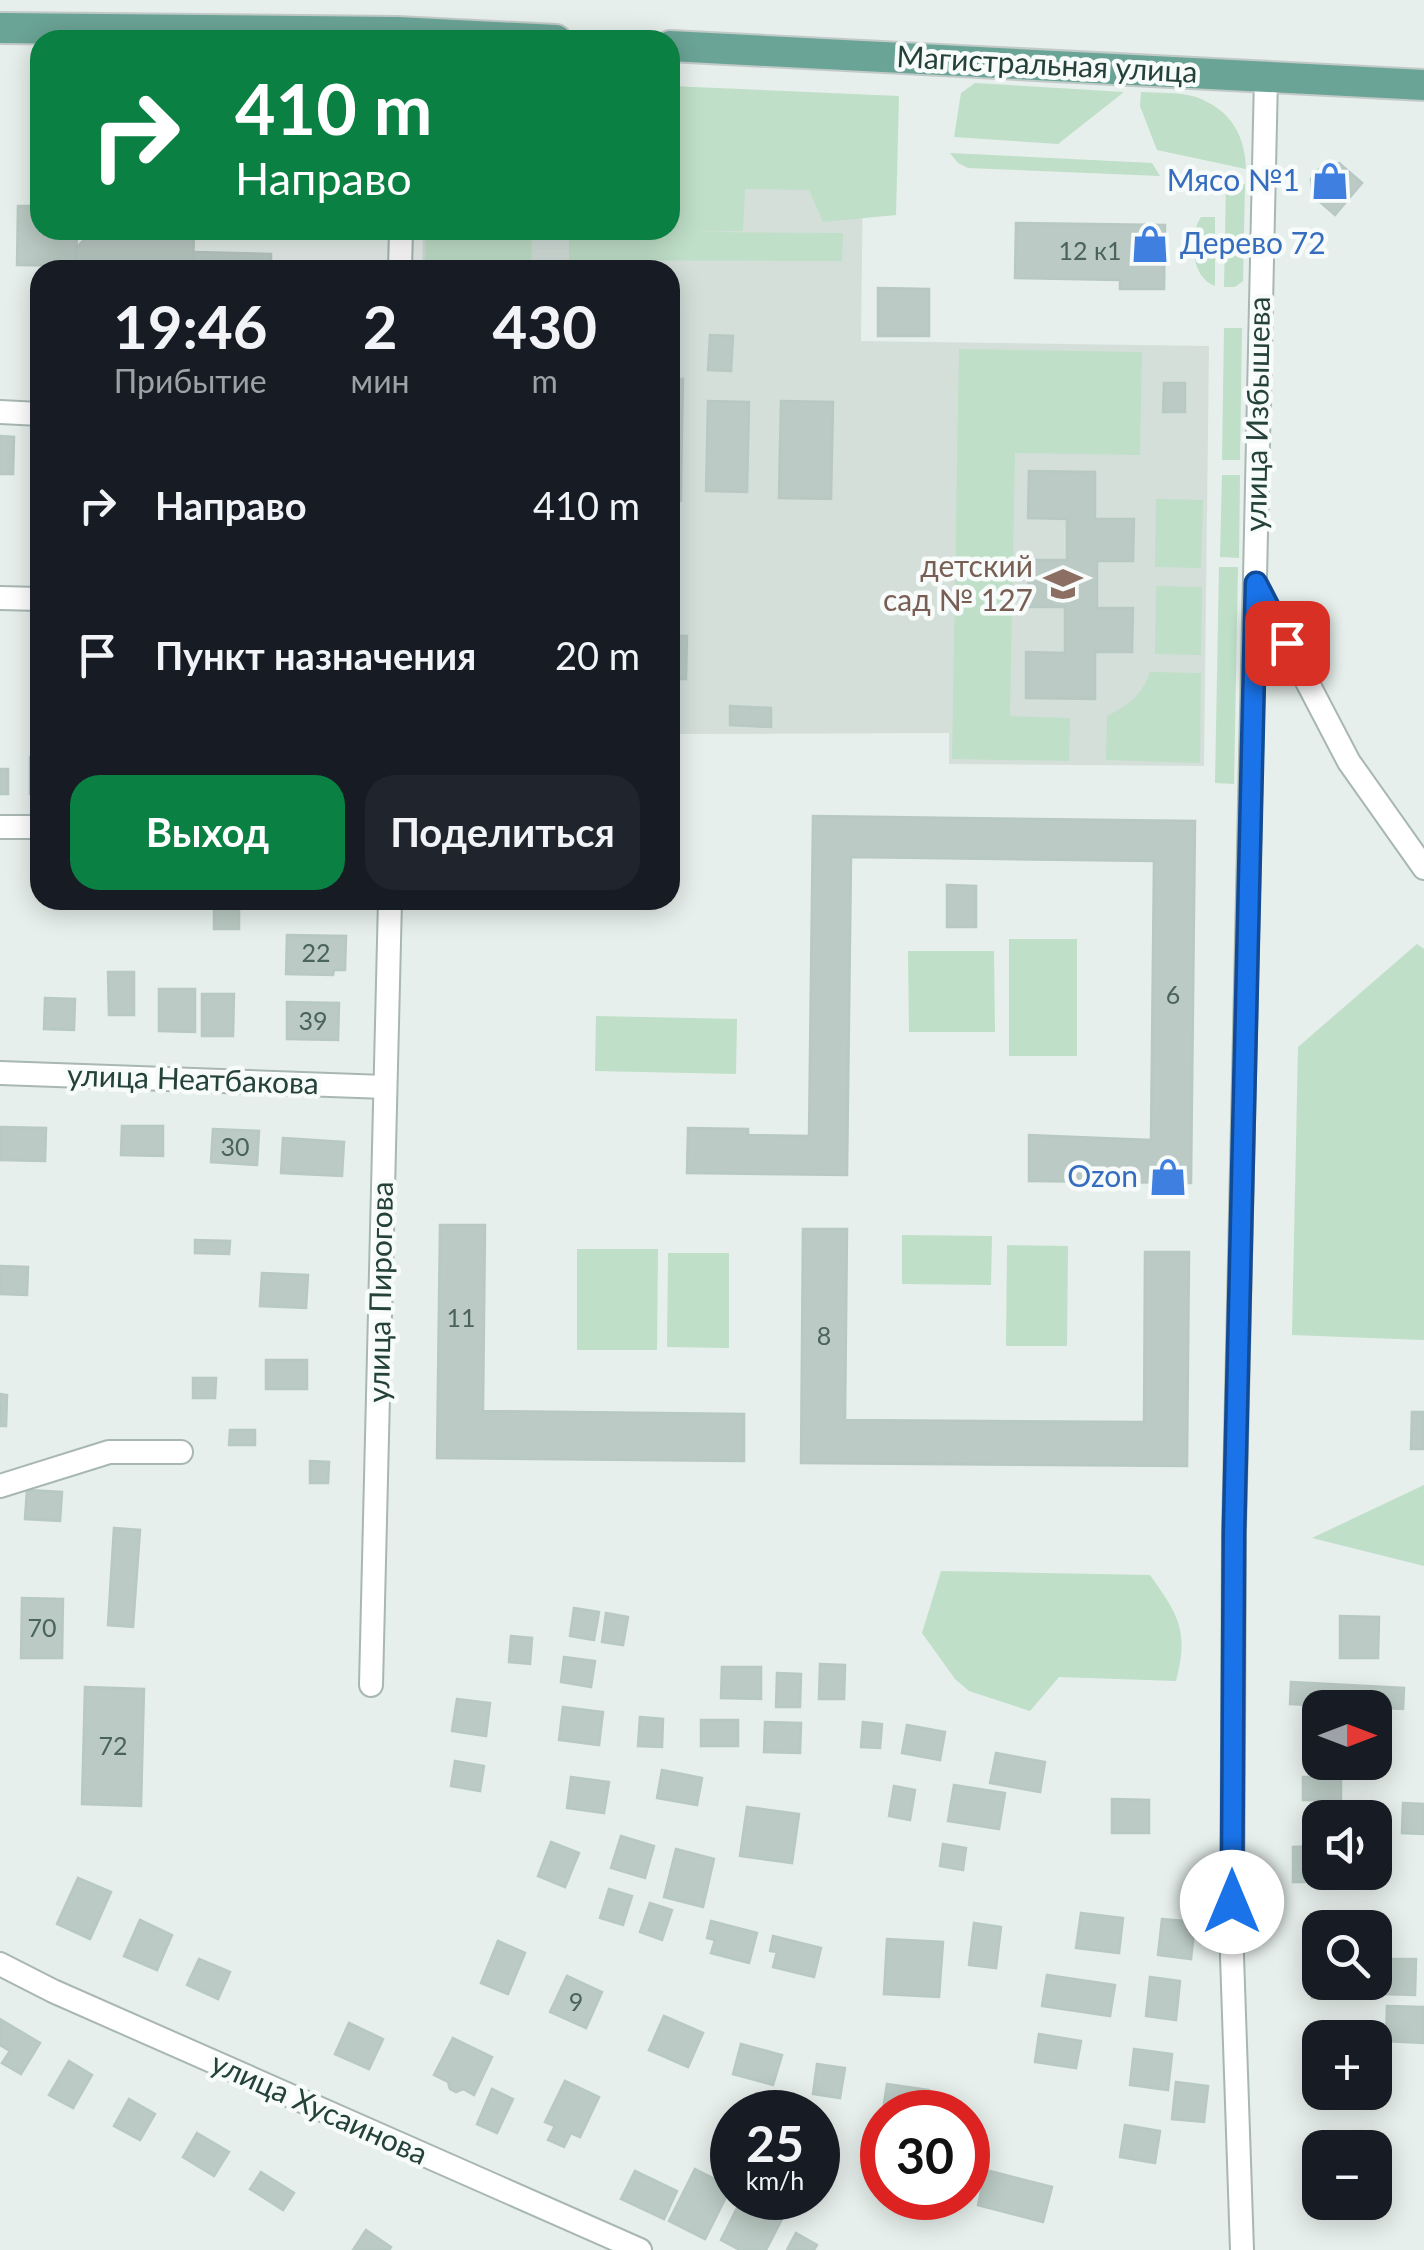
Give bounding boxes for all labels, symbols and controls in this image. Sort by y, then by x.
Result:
street label: Магистральная улица [896,37,1199,89]
text: 410 m [235,66,432,150]
icon: right [70,70,200,200]
text: Направо [235,151,412,205]
shop icon: Мясо №1 [1309,160,1351,202]
place label: Мясо №1 [1167,161,1300,197]
shop icon: Дерево 72 [1129,223,1171,265]
place label: Дерево 72 [1180,224,1326,260]
house number: 12 к1 [1059,235,1121,265]
text: 19:46 [113,290,268,362]
text: 2 [363,290,398,362]
text: 430 [493,290,597,362]
street label: улица Избышева [1236,296,1276,532]
text: Прибытие [114,361,267,400]
text: мин [351,361,410,400]
text: m [532,361,558,400]
icon: right [70,478,125,533]
text: Направо [155,482,307,528]
text: 410 m [533,482,640,528]
place label: детский сад № 127 [883,547,1033,617]
school or university icon: детский сад № 127 [1042,563,1084,605]
pin [1245,601,1330,686]
icon: arrive [1260,616,1315,671]
icon: arrive [70,628,125,683]
text: Пункт назначения [155,632,476,678]
text: 20 m [555,632,640,678]
button: Выход [70,775,345,890]
button: Поделиться [365,775,640,890]
house number: 22 [301,937,331,967]
house number: 6 [1166,979,1180,1009]
house number: 39 [298,1005,328,1035]
street label: улица Неатбакова [67,1056,320,1100]
house number: 30 [220,1131,250,1161]
shop icon: Ozon [1147,1156,1189,1198]
place label: Ozon [1067,1157,1138,1193]
street label: улица Пирогова [359,1181,399,1403]
house number: 11 [446,1302,476,1332]
house number: 8 [817,1320,831,1350]
house number: 70 [27,1612,57,1642]
north arrow [1302,1690,1392,1780]
map controls [1302,1690,1392,2220]
house number: 72 [98,1730,128,1760]
button: sound [1302,1800,1392,1890]
position arrow [1180,1850,1284,1954]
button: search [1302,1910,1392,2000]
house number: 9 [569,1986,583,2016]
button: + [1302,2020,1392,2110]
street label: улица Хусаинова [206,2043,434,2171]
speed limit sign: 30 [860,2090,990,2220]
text: 25 [746,2113,804,2173]
button: − [1302,2130,1392,2220]
text: km/h [746,2165,804,2195]

